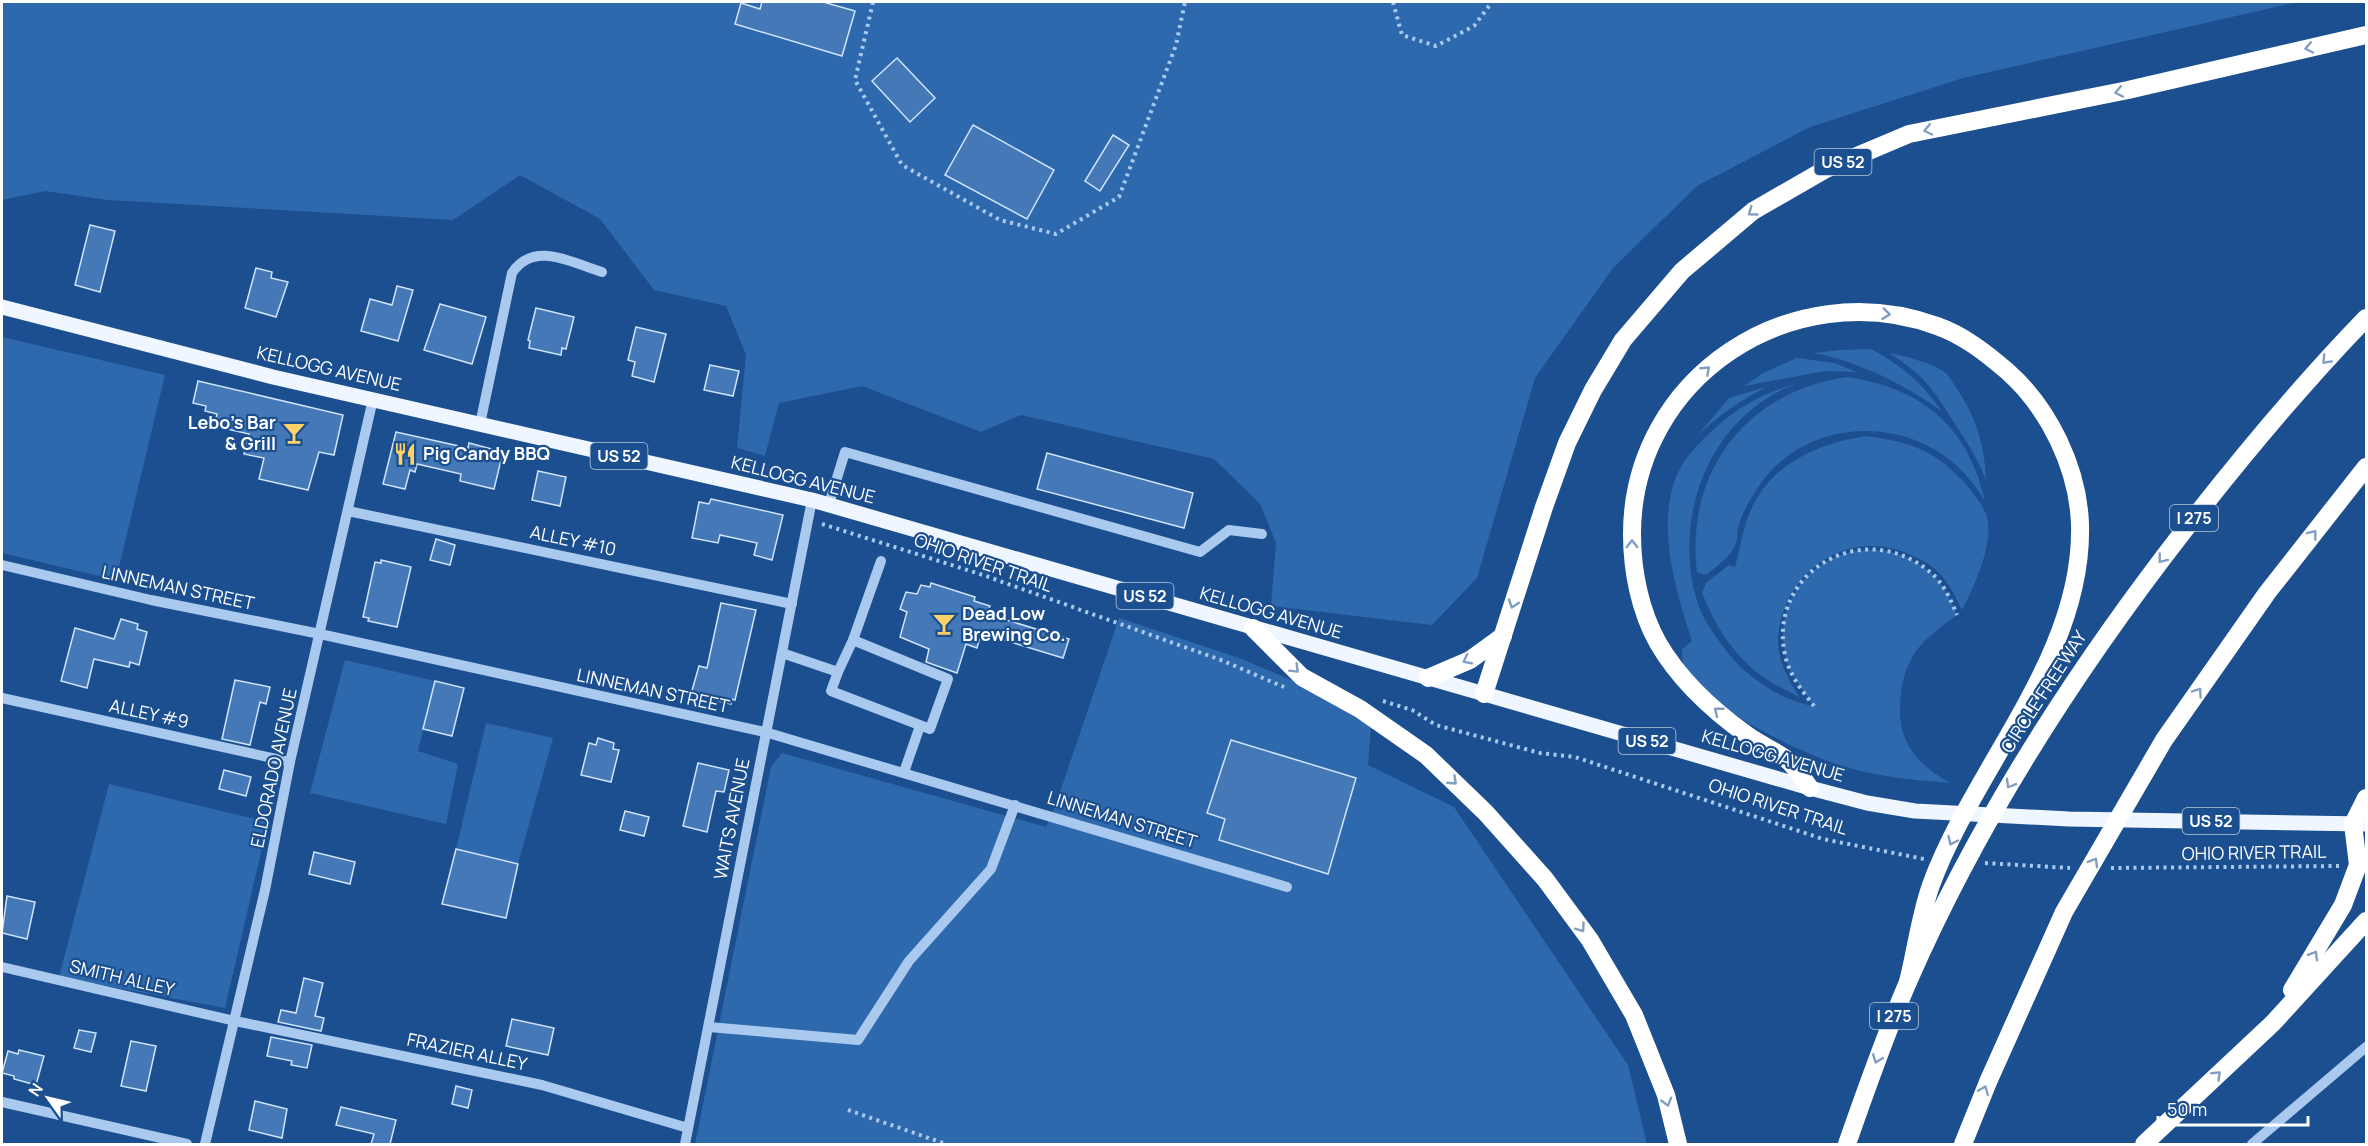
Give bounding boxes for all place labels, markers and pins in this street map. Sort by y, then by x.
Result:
place label: Lebo's Bar & Grill [188,410,276,455]
bar icon: Lebo's Bar & Grill [281,420,307,446]
restaurant icon: Pig Candy BBQ [392,441,418,467]
place label: Pig Candy BBQ [423,441,550,465]
place label: Dead Low Brewing Co. [962,601,1066,646]
bar icon: Dead Low Brewing Co. [931,611,957,637]

